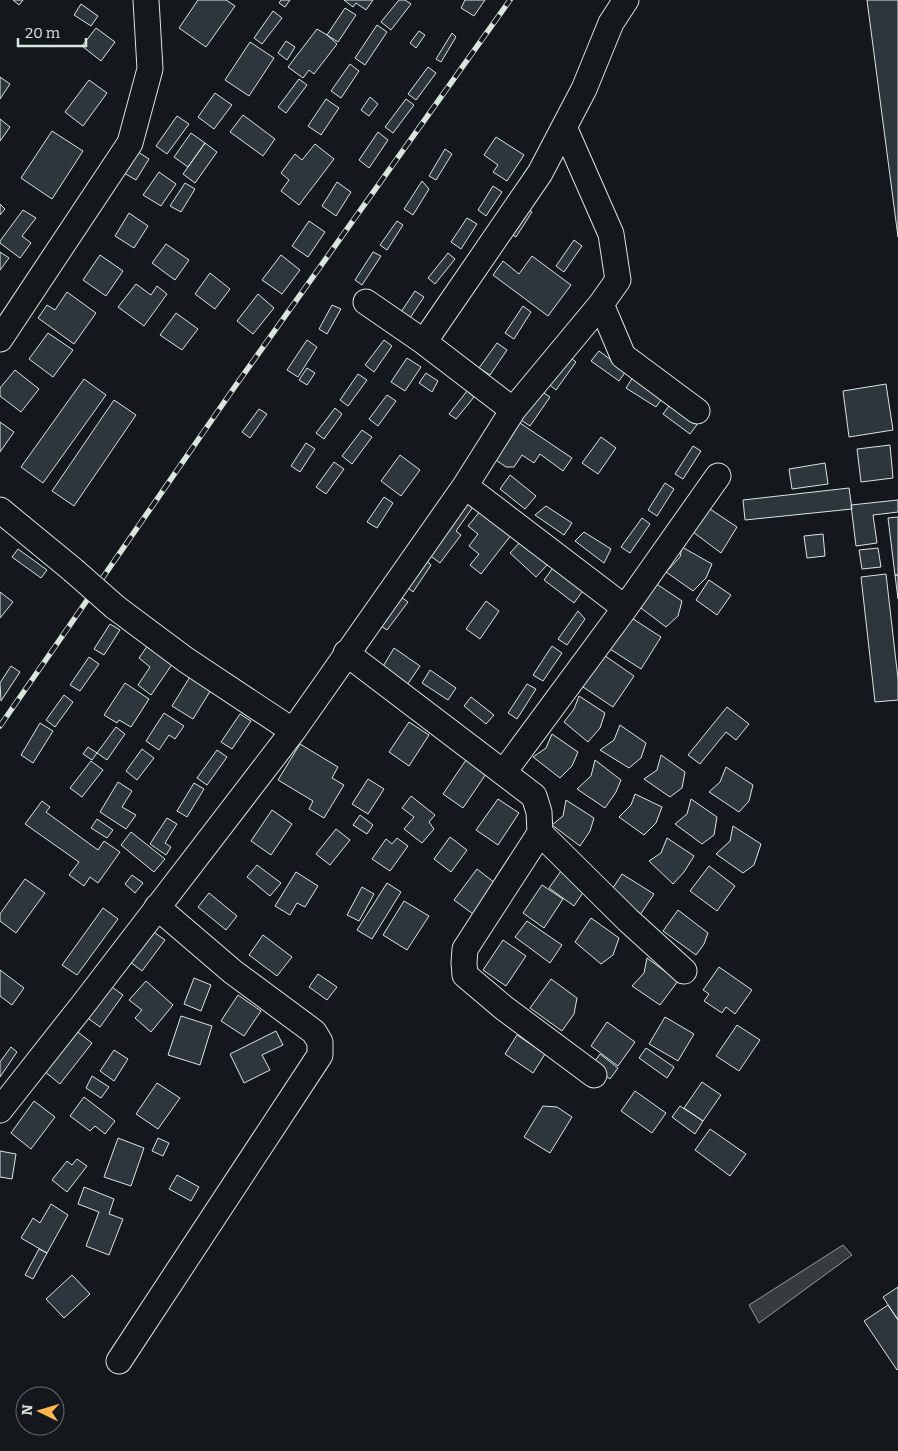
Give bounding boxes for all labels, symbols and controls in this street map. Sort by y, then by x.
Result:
scale bar [18,15,85,47]
text: 20 m [25,24,61,42]
north arrow [15,1386,65,1436]
text: N [19,1404,37,1416]

